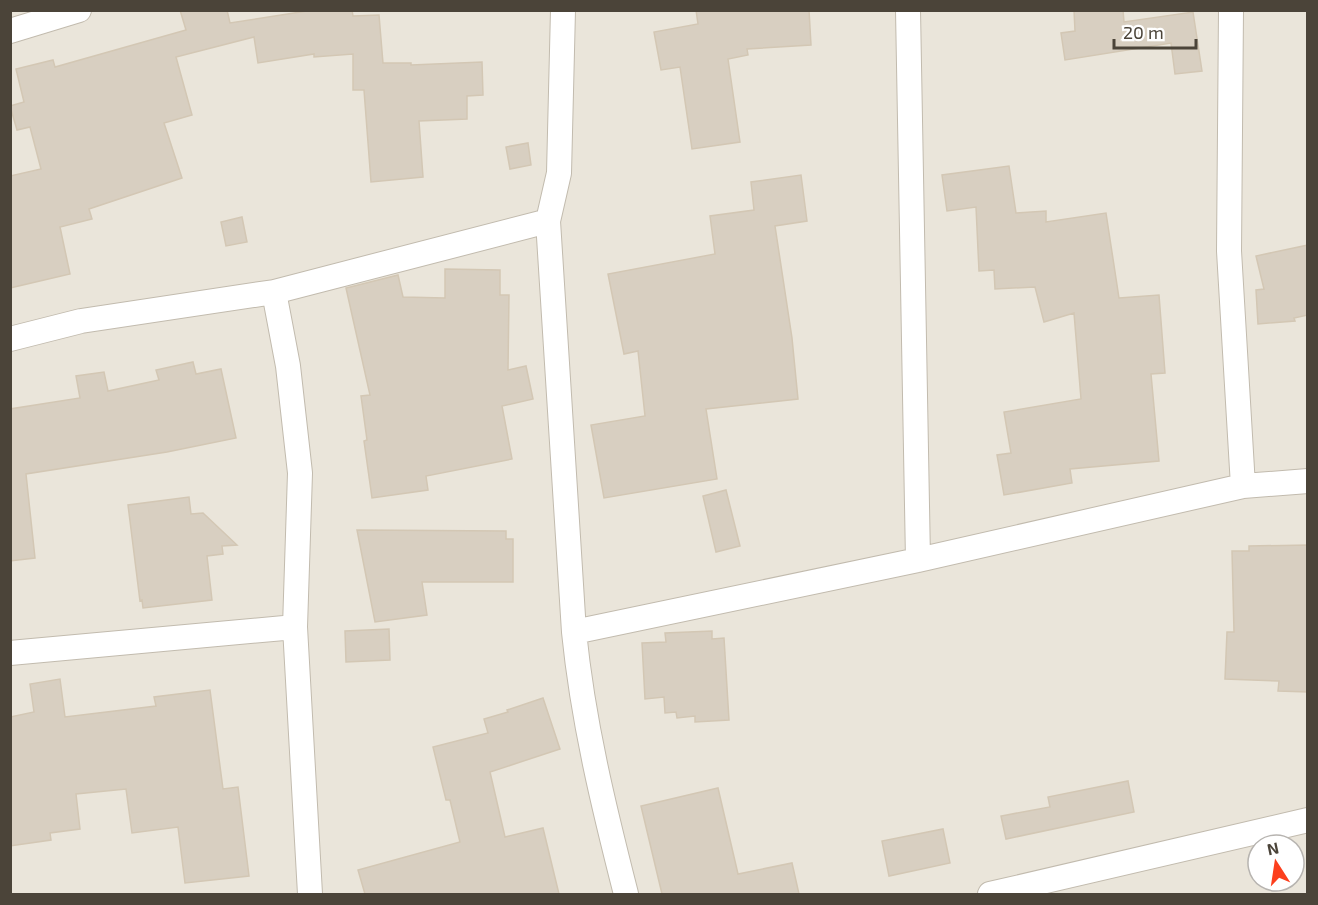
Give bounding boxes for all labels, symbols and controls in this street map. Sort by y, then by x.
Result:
scale bar [1114,12,1196,50]
text: 20 m [1123,21,1164,43]
north arrow [1246,833,1306,893]
text: N [1265,837,1280,858]

